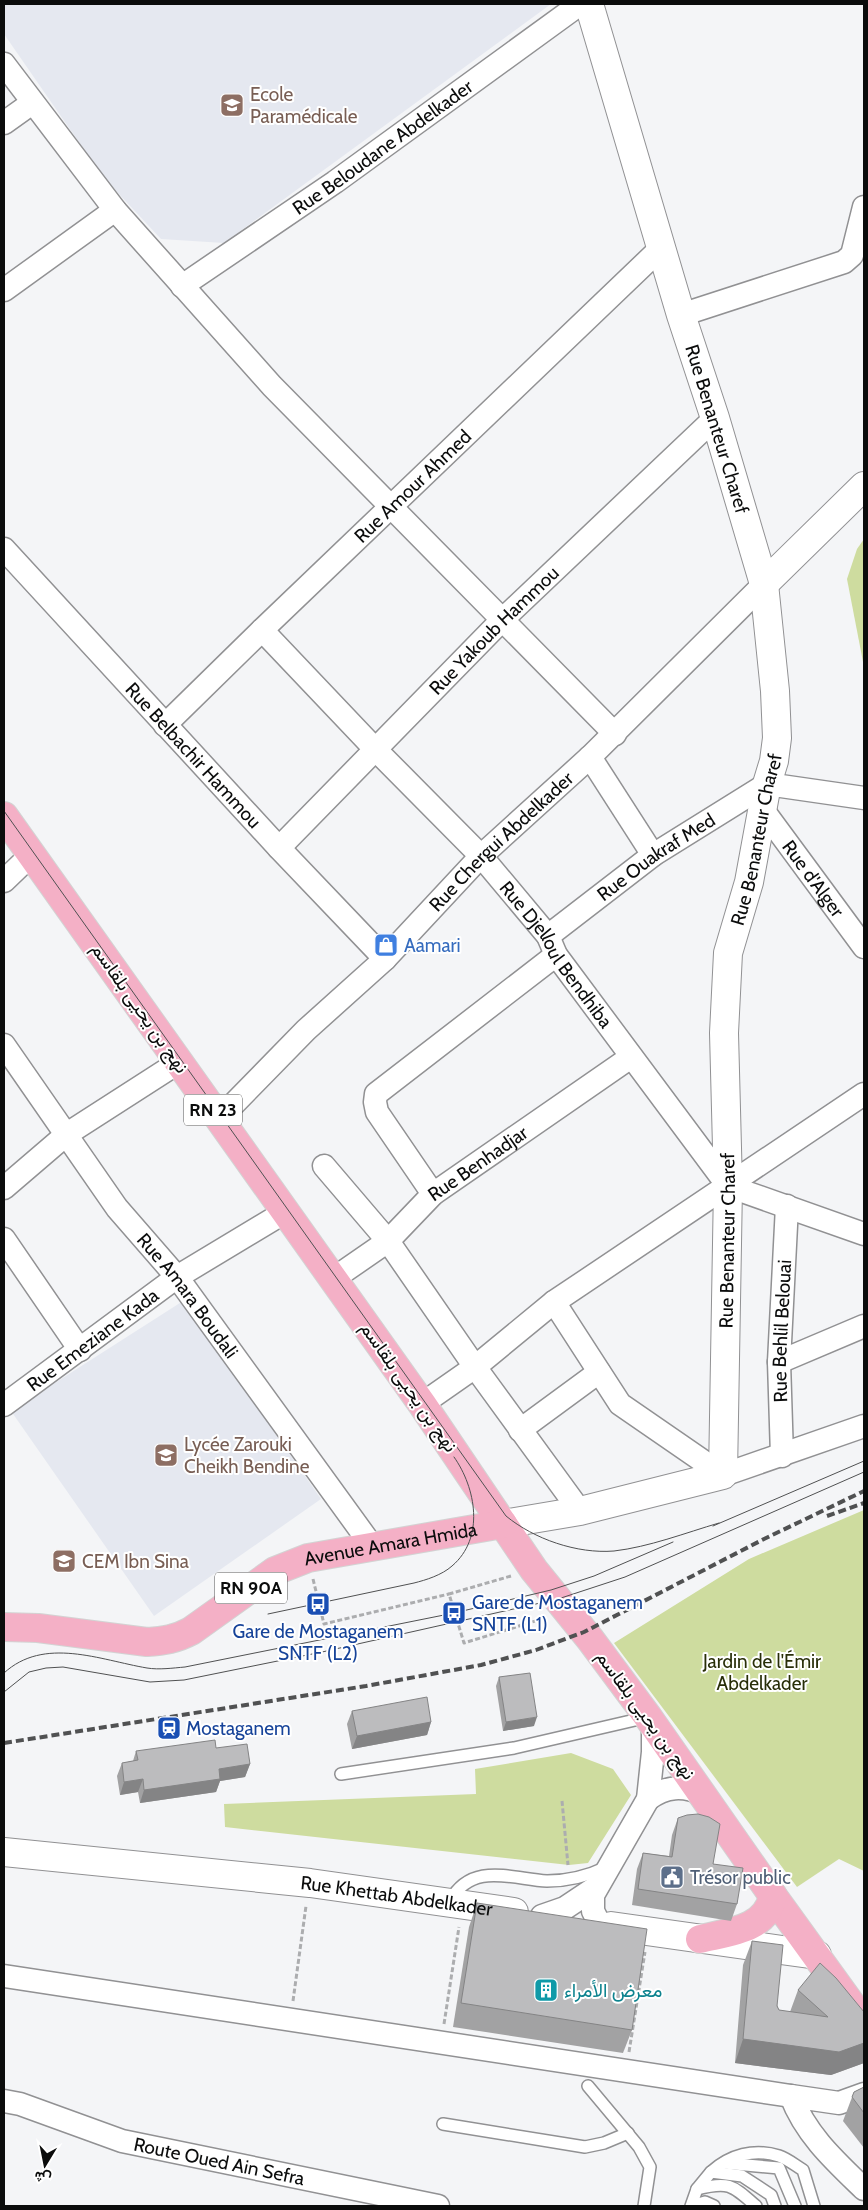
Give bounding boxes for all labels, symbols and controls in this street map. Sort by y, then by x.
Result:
street label: Rue Beloudane Abdelkader [288,74,477,219]
place label: Ecole Paramédicale [250,83,358,128]
school or university icon: Ecole Paramédicale [219,92,245,118]
street label: Rue Benanteur Charef [680,342,754,517]
street label: Rue Amour Ahmed [349,425,476,547]
street label: Rue Yakoub Hammou [424,561,563,699]
street label: Rue Belbachir Hammou [121,677,266,833]
street label: Rue Benanteur Charef [725,751,786,928]
street label: Rue Chergui Abdelkader [424,767,578,916]
street label: Rue Ouakraf Med [592,808,719,906]
street label: Rue d'Alger [778,836,849,921]
street label: Rue Djelloul Bendhiba [495,876,618,1032]
shop icon: Aamari [373,932,399,958]
place label: Aamari [404,934,461,957]
street label: نهج بن يحيى بلقاسم [85,938,194,1079]
road number: RN 23 [184,1094,242,1126]
street label: Rue Benhadjar [423,1121,532,1206]
street label: Rue Benanteur Charef [714,1152,740,1329]
street label: Rue Amara Boudali [132,1228,243,1362]
street label: Rue Behlil Belouai [767,1259,796,1403]
street label: Rue Emeziane Kada [22,1283,163,1396]
street label: نهج بن يحيى بلقاسم [354,1317,463,1458]
place label: Lycée Zarouki Cheikh Bendine [184,1433,310,1478]
school or university icon: Lycée Zarouki Cheikh Bendine [153,1442,179,1468]
street label: Avenue Amara Hmida [302,1517,479,1570]
school or university icon: CEM Ibn Sina [51,1548,77,1574]
place label: CEM Ibn Sina [82,1550,189,1573]
road number: RN 90A [215,1572,287,1604]
bus stop icon: Gare de Mostaganem SNTF (L2) [305,1591,331,1617]
place label: Gare de Mostaganem SNTF (L1) [472,1591,643,1636]
bus stop icon: Gare de Mostaganem SNTF (L1) [441,1600,467,1626]
place label: Gare de Mostaganem SNTF (L2) [233,1620,403,1665]
street label: نهج بن يحيى بلقاسم [590,1646,701,1785]
park label: Jardin de l'Émir Abdelkader [702,1649,821,1695]
station icon: Mostaganem [156,1715,182,1741]
place label: Mostaganem [186,1717,291,1740]
public building icon: Trésor public [659,1864,685,1890]
place label: Trésor public [690,1866,791,1889]
street label: Rue Khettab Abdelkader [299,1871,494,1920]
building icon: معرض الأمراء [533,1977,559,2003]
place label: معرض الأمراء [564,1979,662,2002]
street label: Route Oued Ain Sefra [132,2132,307,2190]
north arrow [20,2140,70,2190]
text: ش [33,2167,53,2188]

